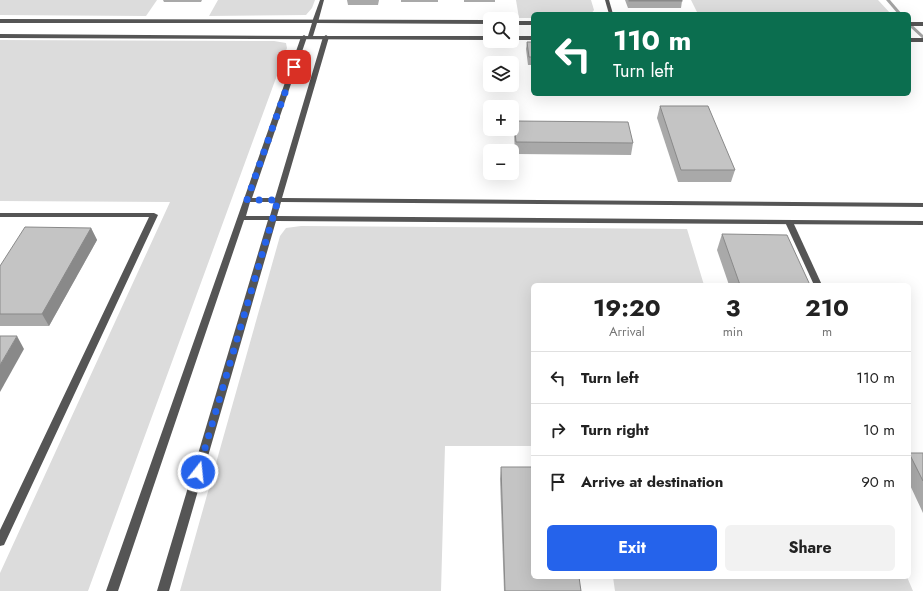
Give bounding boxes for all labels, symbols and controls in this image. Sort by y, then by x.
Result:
map controls [483,12,519,180]
button: search [483,12,519,48]
text: 110 m [613,20,691,61]
icon: left [547,28,599,80]
pin [277,50,311,84]
icon: arrive [283,56,305,78]
button: layers [483,56,519,92]
text: Turn left [613,58,673,84]
button: + [483,100,519,136]
button: − [483,144,519,180]
text: 19:20 [593,290,661,325]
text: 3 [725,290,740,325]
text: 210 [805,290,849,325]
text: Arrival [609,322,645,341]
text: min [723,322,743,341]
text: m [822,322,832,341]
icon: left [547,367,569,389]
text: Turn left [581,367,639,389]
text: 110 m [856,367,895,389]
icon: right [547,419,569,441]
text: Turn right [581,419,649,441]
text: 10 m [863,419,895,441]
position arrow [177,451,219,493]
icon: arrive [547,471,569,493]
text: Arrive at destination [581,471,723,493]
text: 90 m [861,471,895,493]
button: Exit [547,525,717,571]
button: Share [725,525,895,571]

